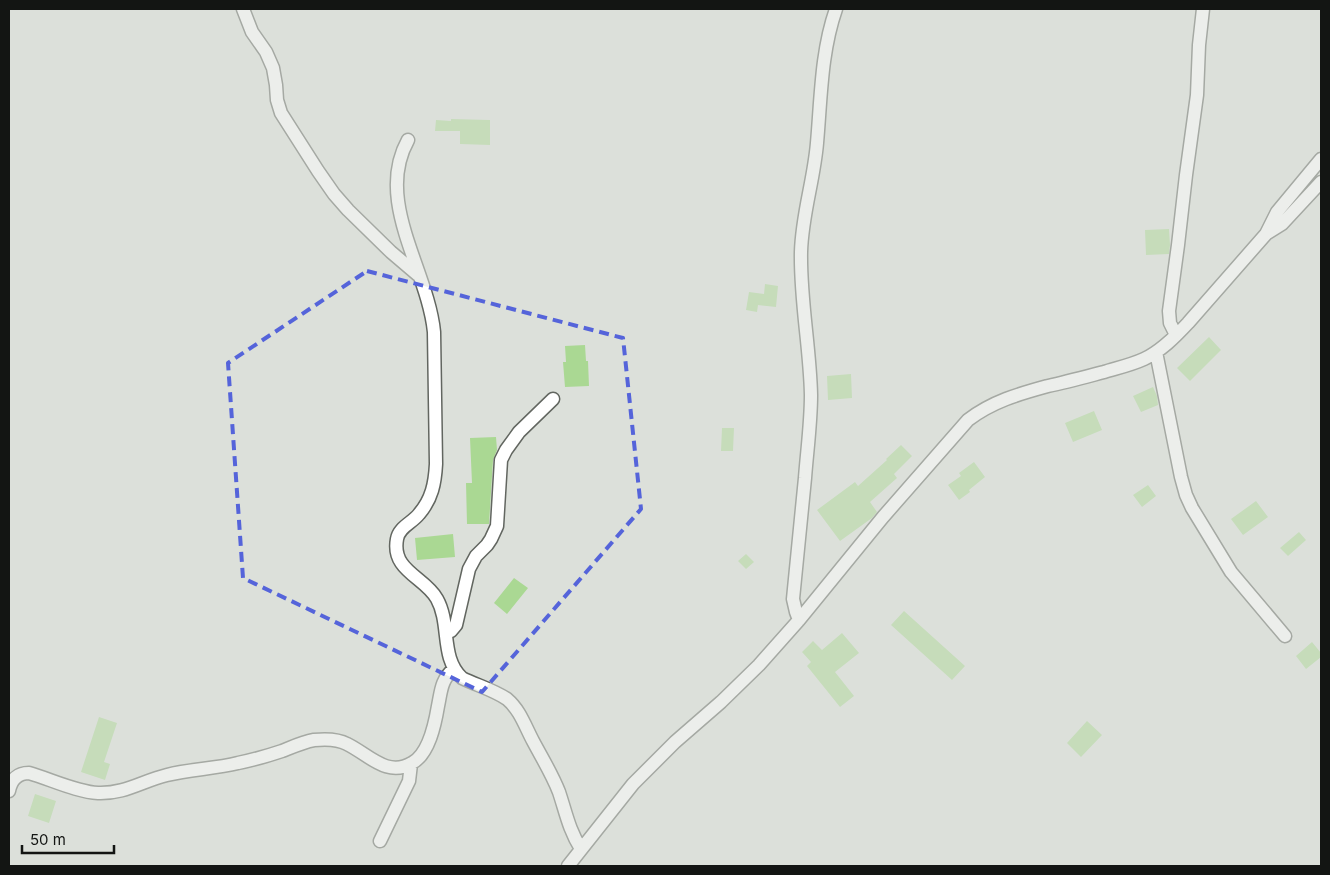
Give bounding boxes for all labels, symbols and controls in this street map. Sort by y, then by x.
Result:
scale bar [22,822,115,854]
text: 50 m [30,830,66,849]

